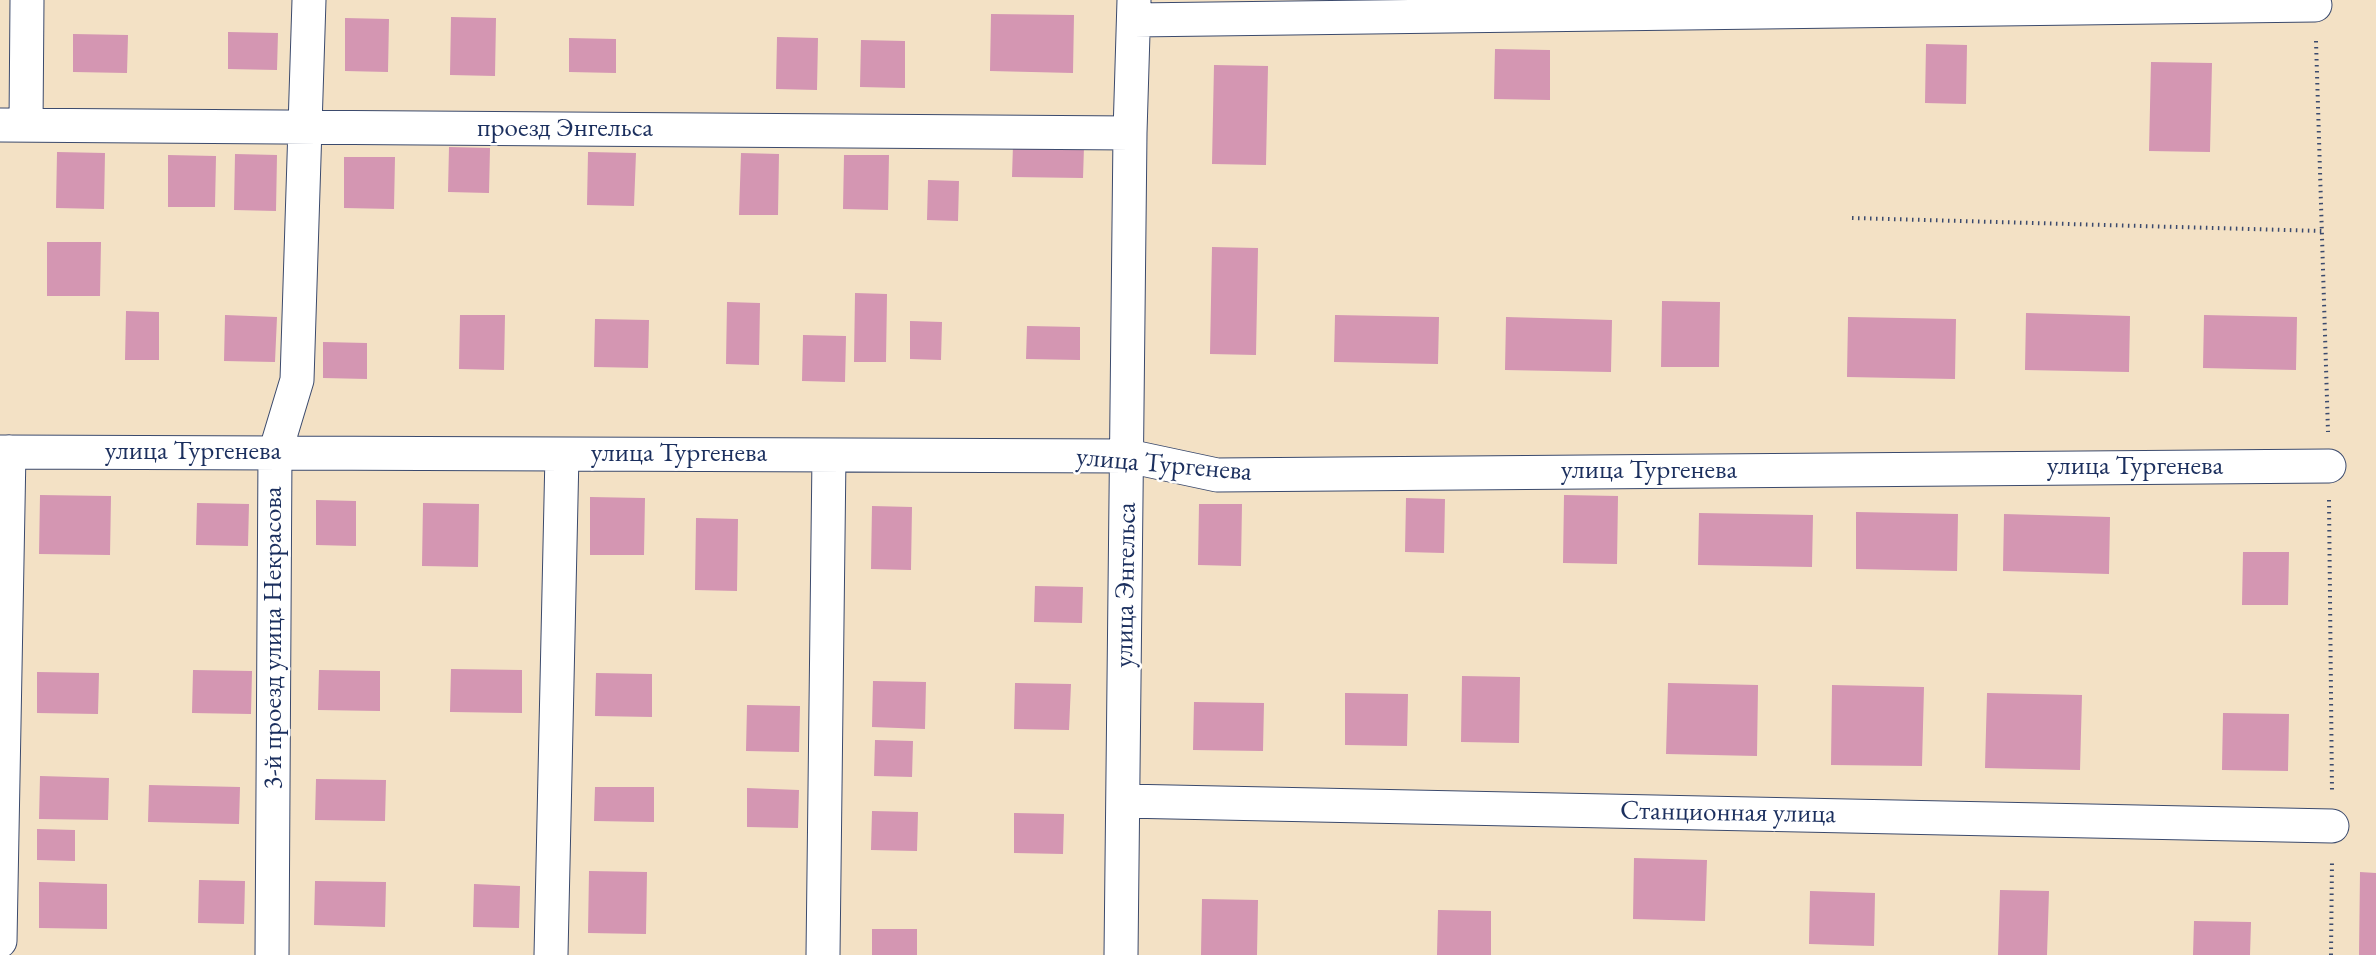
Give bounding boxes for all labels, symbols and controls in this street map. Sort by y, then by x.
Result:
street label: проезд Энгельса [477,113,653,145]
street label: улица Тургенева [105,436,281,468]
street label: улица Тургенева [591,438,767,470]
street label: улица Тургенева [1075,441,1253,489]
street label: улица Тургенева [2047,451,2223,483]
street label: улица Тургенева [1561,455,1737,487]
street label: 3-й проезд улица Некрасова [258,486,290,790]
street label: улица Энгельса [1108,502,1144,668]
street label: Станционная улица [1620,795,1836,831]

